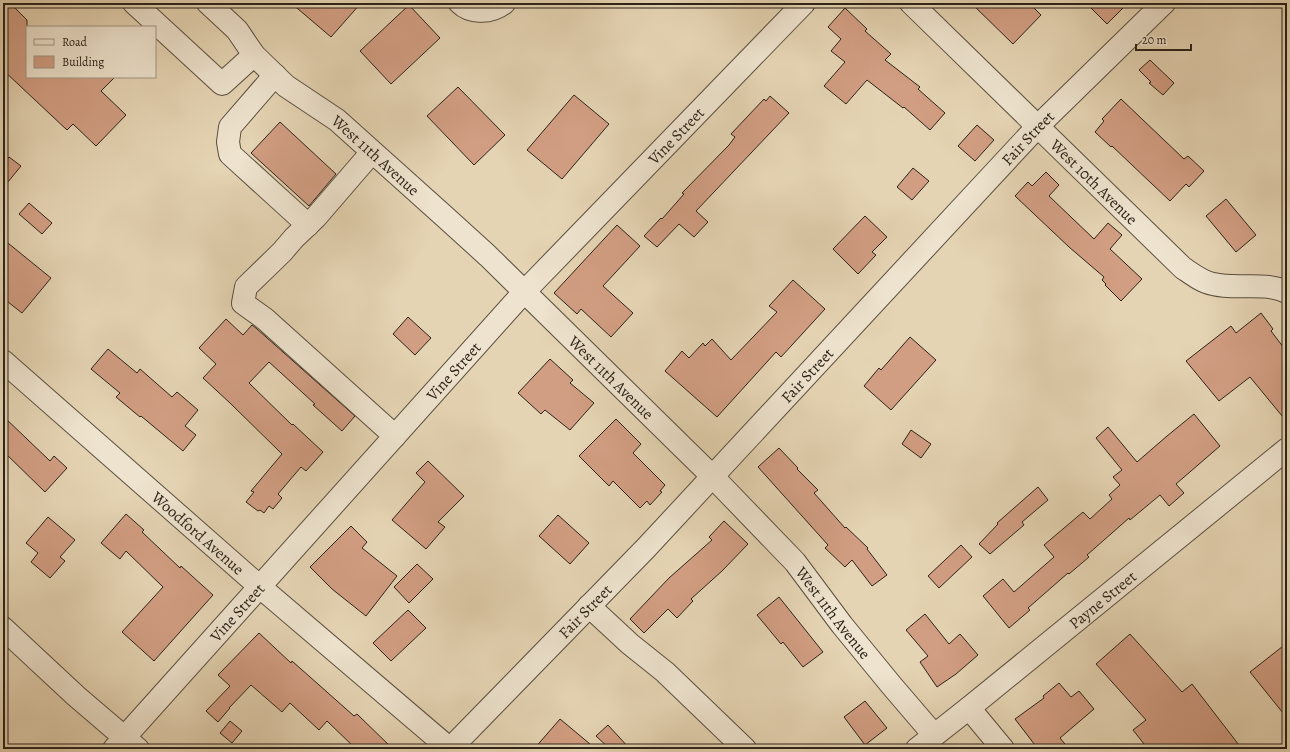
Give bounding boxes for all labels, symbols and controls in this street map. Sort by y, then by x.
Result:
legend [26,26,156,78]
scale bar [1136,26,1191,52]
text: 20 m [1142,32,1166,48]
text: Road [62,34,88,50]
text: Building [62,54,104,70]
street label: Vine Street [643,103,709,170]
street label: Fair Street [997,106,1060,171]
street label: West 11th Avenue [326,110,424,201]
street label: West 10th Avenue [1044,134,1142,230]
street label: West 11th Avenue [563,330,658,425]
street label: Vine Street [421,337,486,406]
street label: Fair Street [776,343,839,408]
street label: Woodford Avenue [146,486,249,580]
street label: West 11th Avenue [789,562,876,664]
street label: Payne Street [1064,566,1141,634]
street label: Vine Street [205,579,270,648]
street label: Fair Street [554,579,617,644]

